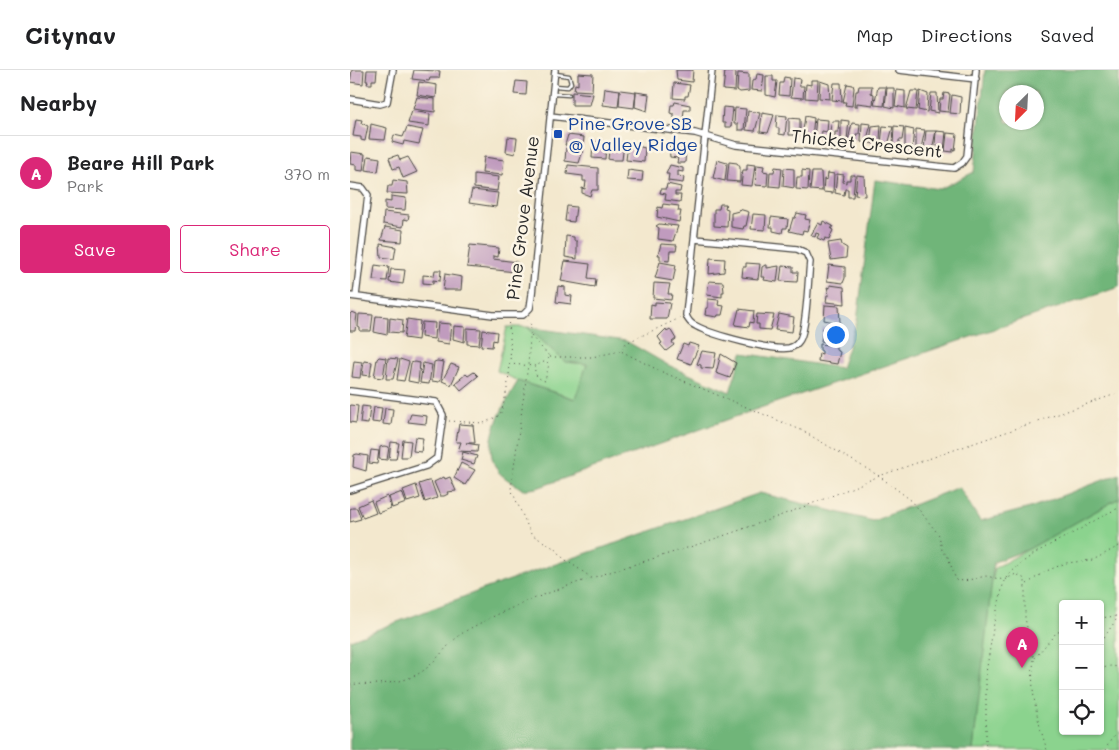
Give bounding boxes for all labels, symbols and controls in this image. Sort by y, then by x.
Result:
text: Citynav [25,19,116,50]
text: Map [856,23,893,47]
text: Directions [921,23,1013,47]
text: Saved [1041,23,1094,47]
north arrow [999,85,1044,130]
text: Nearby [20,89,97,116]
place label: Pine Grove SB @ Valley Ridge [568,111,698,156]
street label: Thicket Crescent [790,123,944,163]
marker: Pine Grove SB @ Valley Ridge [552,128,564,140]
street label: Pine Grove Avenue [500,134,544,301]
text: Beare Hill Park [67,150,214,175]
text: A [30,163,42,184]
text: 370 m [284,163,330,184]
text: Park [67,175,103,196]
button: Save [20,225,170,273]
button: Share [180,225,330,273]
your location [823,322,849,348]
map controls [1059,600,1104,735]
button: + [1059,600,1104,645]
pin: A [1006,627,1038,668]
button: − [1059,645,1104,690]
button: locate [1059,690,1104,735]

